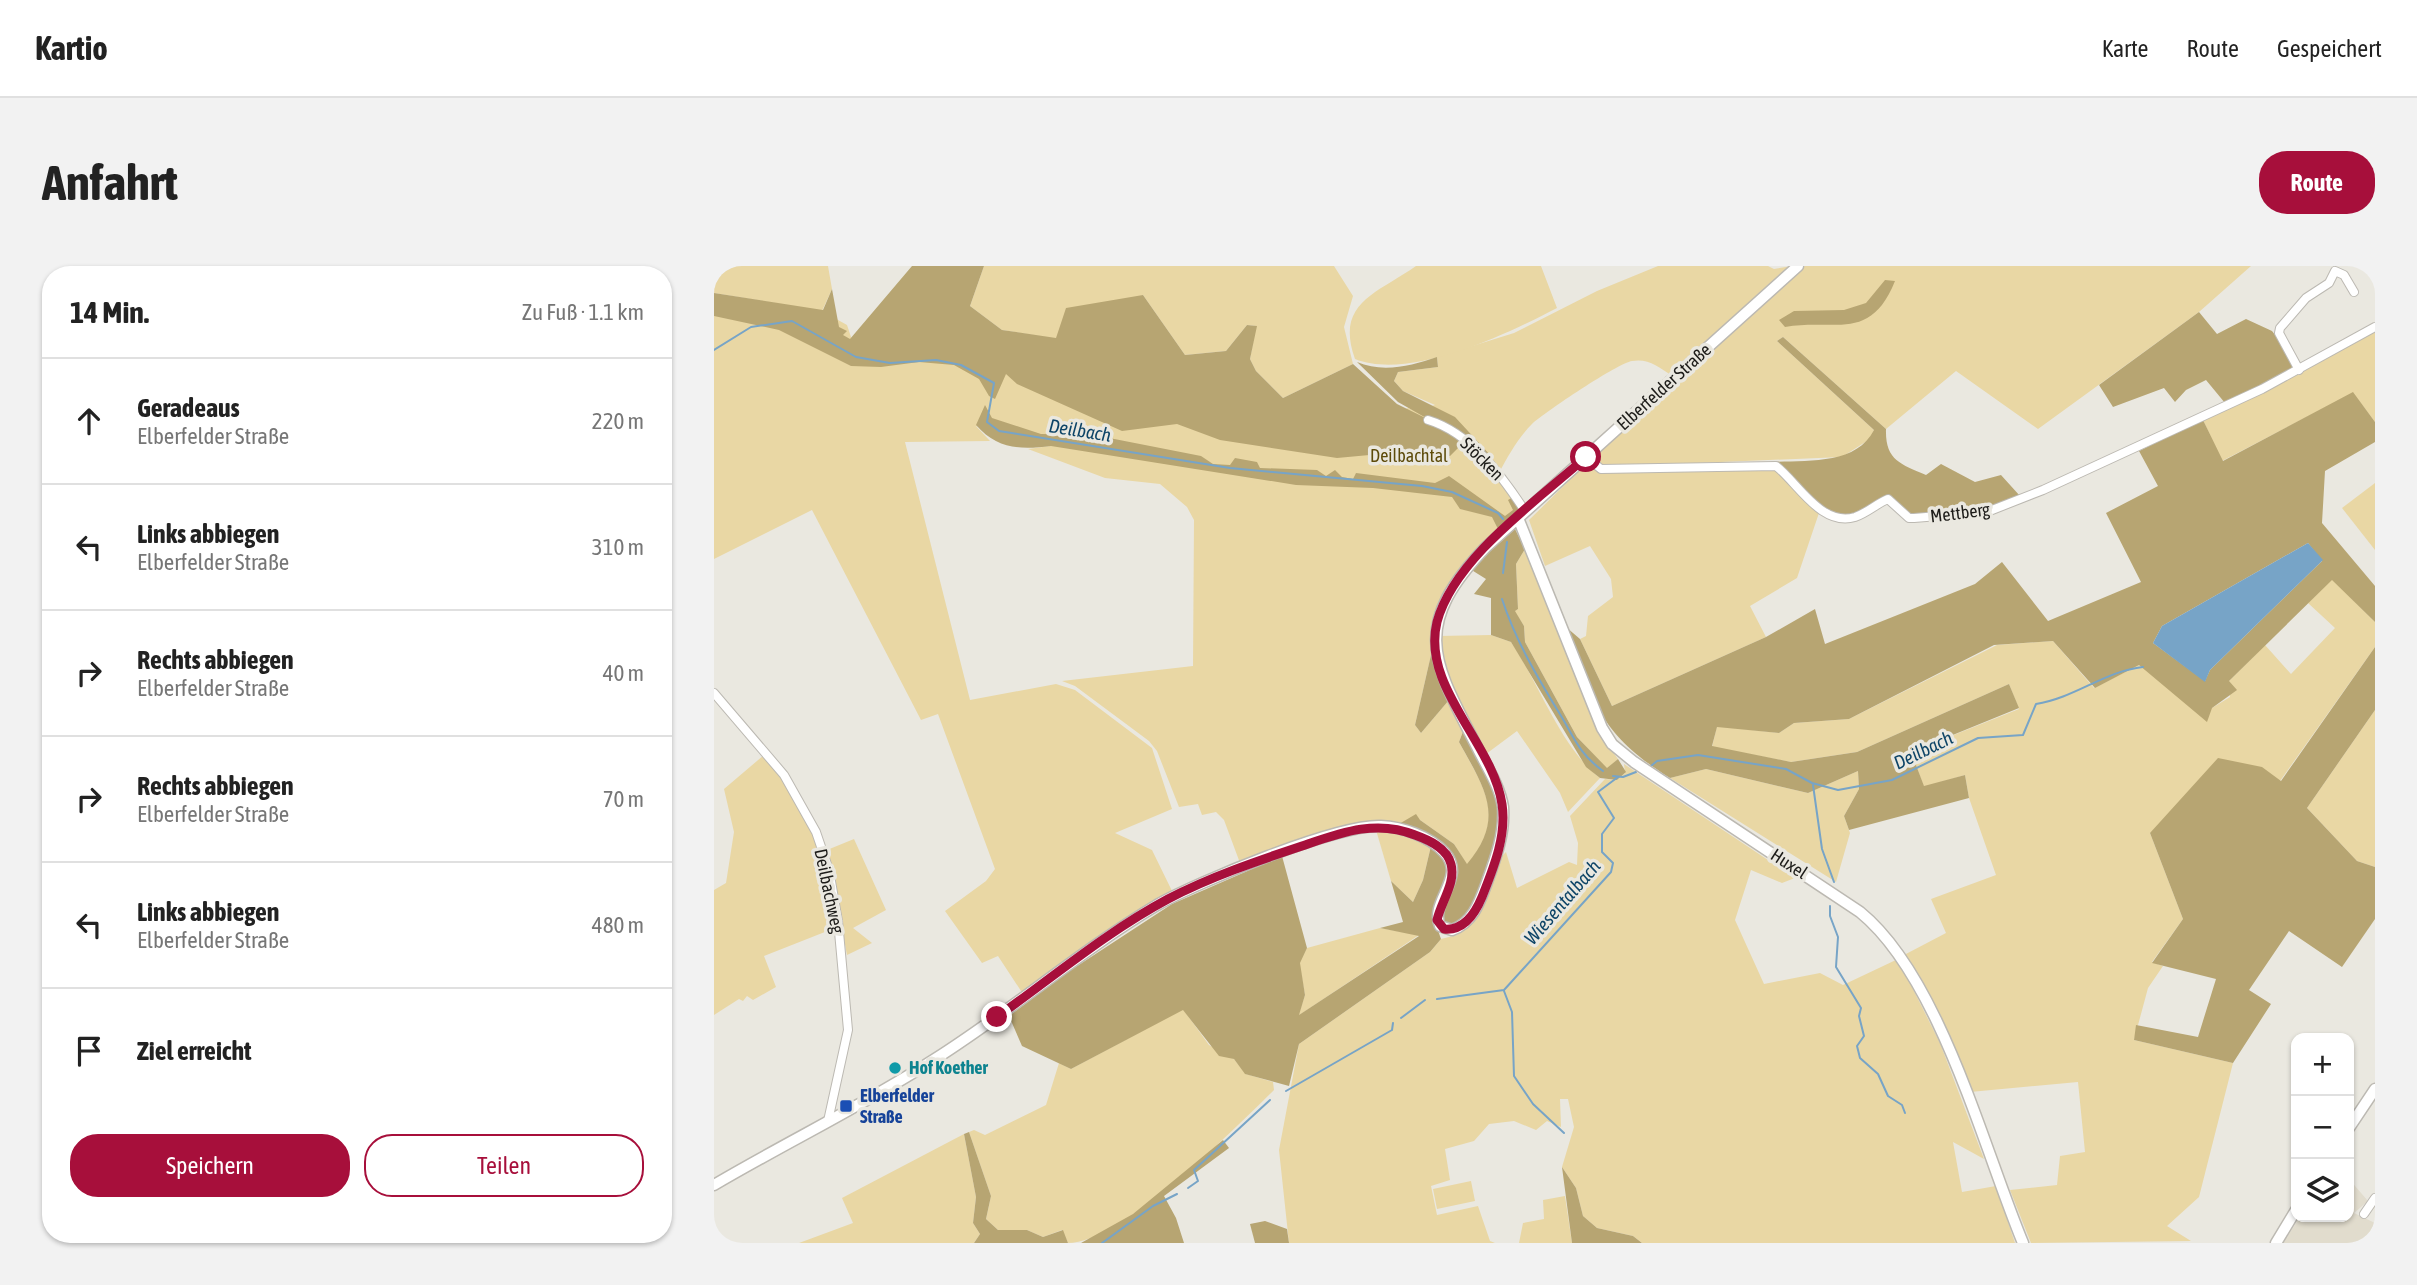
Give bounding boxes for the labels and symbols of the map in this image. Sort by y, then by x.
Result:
street label: Elberfelder Straße [1612,339,1715,434]
water label: Deilbach [1047,414,1113,446]
street label: Stöcken [1456,433,1508,485]
route start [1570,441,1601,472]
park label: Deilbachtal [1370,445,1448,466]
street label: Mettberg [1929,498,1991,527]
water label: Deilbach [1890,726,1956,774]
street label: Huxel [1767,844,1812,883]
street label: Deilbachweg [810,847,849,935]
water label: Wiesentalbach [1519,855,1605,949]
route end [981,1001,1012,1032]
place label: Hof Koether [909,1057,989,1078]
marker: Hof Koether [887,1060,903,1076]
place label: Elberfelder Straße [860,1085,935,1127]
marker: Elberfelder Straße [838,1098,854,1114]

